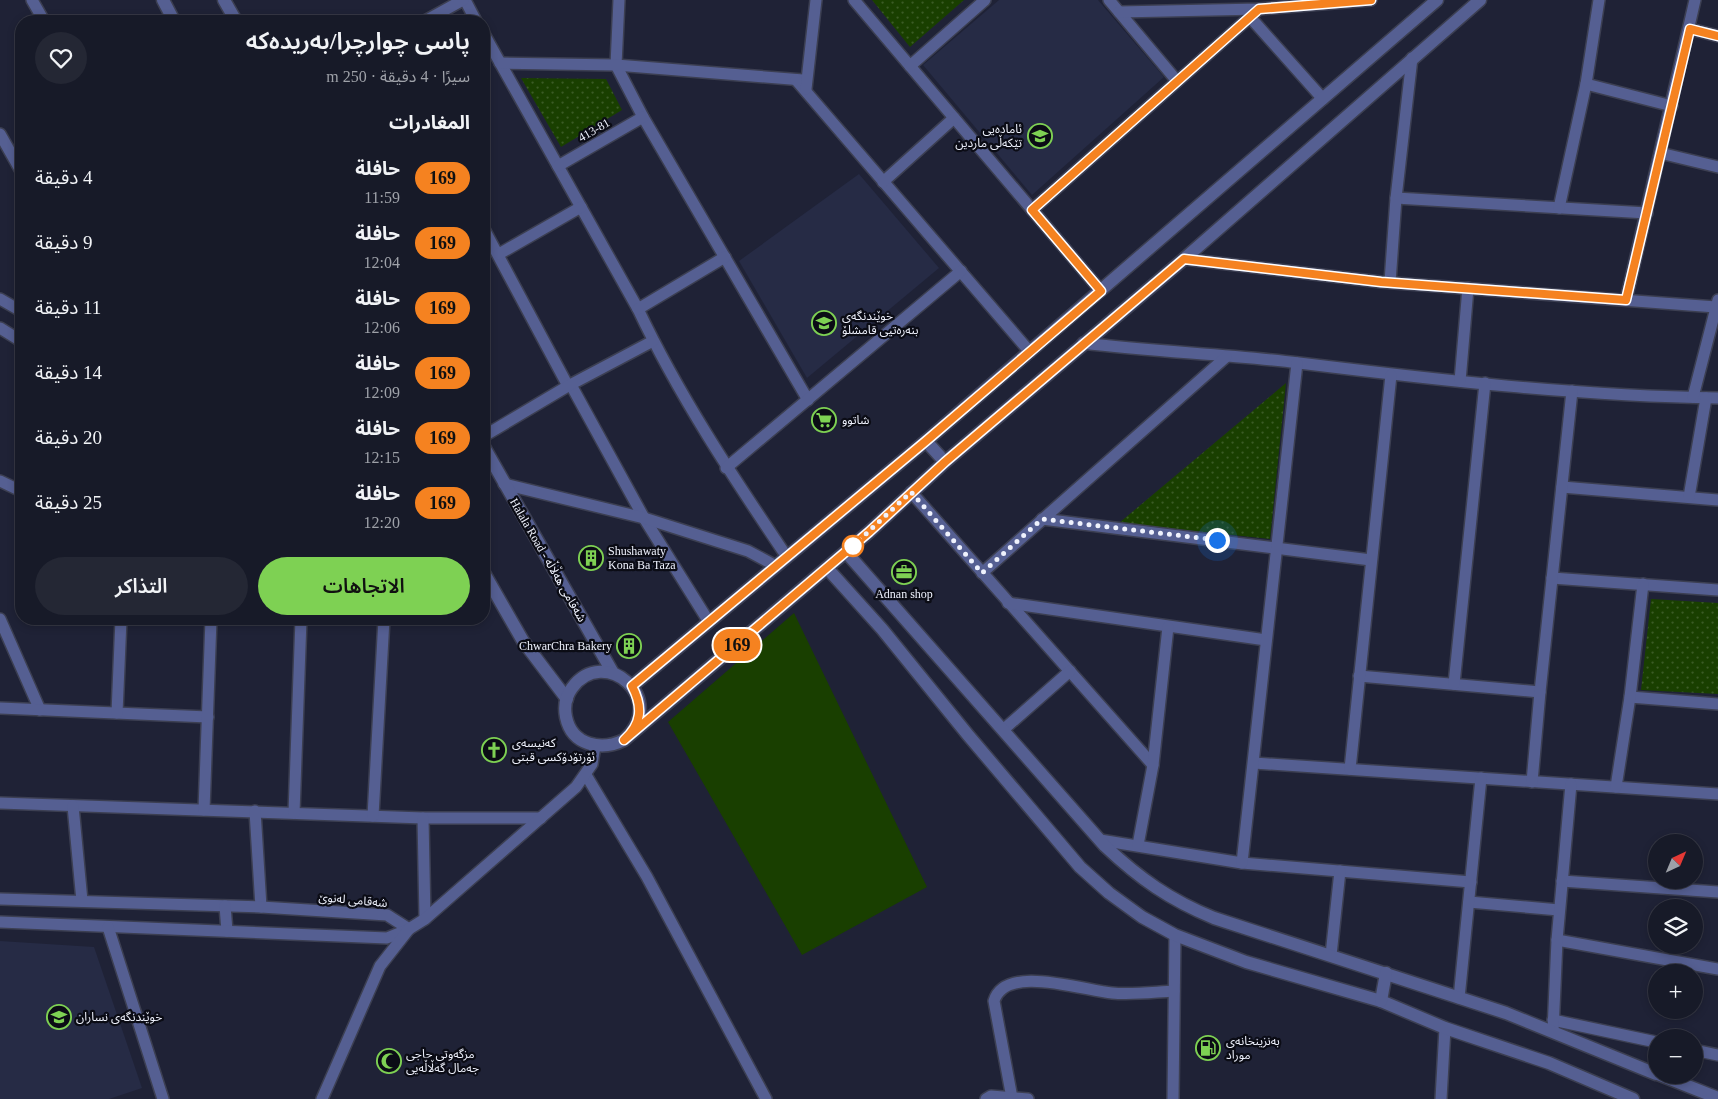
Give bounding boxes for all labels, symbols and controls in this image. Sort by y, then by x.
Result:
text: پاسی چوارچرا/بەریدەکە [246,28,470,54]
button: heart [35,32,87,84]
text: سيرًا · 4 دقيقة · 250 m [326,68,470,85]
text: المغادرات [389,112,470,133]
street label: 413-81 [576,115,612,145]
place label: ئامادەیی تێکەڵی ماردین [955,122,1022,150]
school or university icon: ئامادەیی تێکەڵی ماردین [1027,123,1053,149]
text: حافلة [355,158,400,179]
text: 4 دقيقة [35,167,93,188]
text: 169 [429,168,456,188]
text: 11:59 [364,189,400,206]
text: حافلة [355,223,400,244]
text: 9 دقيقة [35,232,93,253]
text: 169 [429,233,456,253]
text: 12:04 [364,254,400,271]
text: حافلة [355,288,400,309]
text: 11 دقيقة [35,297,101,318]
text: 169 [429,298,456,318]
place label: خوێندنگەی بنەرەتیی قامشلۆ [842,309,918,337]
school or university icon: خوێندنگەی بنەرەتیی قامشلۆ [811,310,837,336]
text: 12:06 [364,319,400,336]
text: حافلة [355,353,400,374]
text: 14 دقيقة [35,362,102,383]
text: 169 [429,363,456,383]
text: 12:09 [364,384,400,401]
supermarket icon: شاتوو [811,407,837,433]
place label: شاتوو [842,413,870,427]
text: حافلة [355,418,400,439]
text: 20 دقيقة [35,427,102,448]
text: 169 [429,428,456,448]
text: 12:15 [364,449,400,466]
text: حافلة [355,483,400,504]
text: 25 دقيقة [35,492,102,513]
text: 169 [429,493,456,513]
street label: Halala Road - شەقامی هەڵاڵە [507,494,591,624]
text: 12:20 [364,514,400,531]
your location [1205,528,1230,553]
unlabelled marker [842,535,864,557]
place label: Shushawaty Kona Ba Taza [608,544,676,572]
building icon: Shushawaty Kona Ba Taza [578,545,604,571]
button: التذاكر [35,557,248,615]
button: الاتجاهات [258,557,470,615]
office icon: Adnan shop [891,559,917,585]
place label: Adnan shop [875,587,933,601]
line badge: 169 [708,629,766,661]
building icon: ChwarChra Bakery [616,633,642,659]
text: 169 [724,635,751,655]
place label: ChwarChra Bakery [519,639,612,653]
place label: کەنیسەی ئۆرتۆدۆکسی قبتی [512,736,595,764]
church icon: کەنیسەی ئۆرتۆدۆکسی قبتی [481,737,507,763]
north arrow [1648,834,1702,889]
map controls [1648,834,1703,1084]
street label: شەقامی لەنوێ [318,890,388,910]
button: layers [1648,899,1703,954]
button: + [1648,964,1703,1019]
school or university icon: خوێندنگەی نساران [46,1004,72,1030]
place label: خوێندنگەی نساران [76,1010,162,1024]
button: − [1648,1029,1703,1084]
place label: بەنزینخانەی موراد [1226,1034,1280,1062]
fuel station icon: بەنزینخانەی موراد [1195,1035,1221,1061]
place label: مزگەوتی حاجی جەمال گەڵاڵەیی [406,1047,479,1075]
mosque icon: مزگەوتی حاجی جەمال گەڵاڵەیی [376,1048,402,1074]

